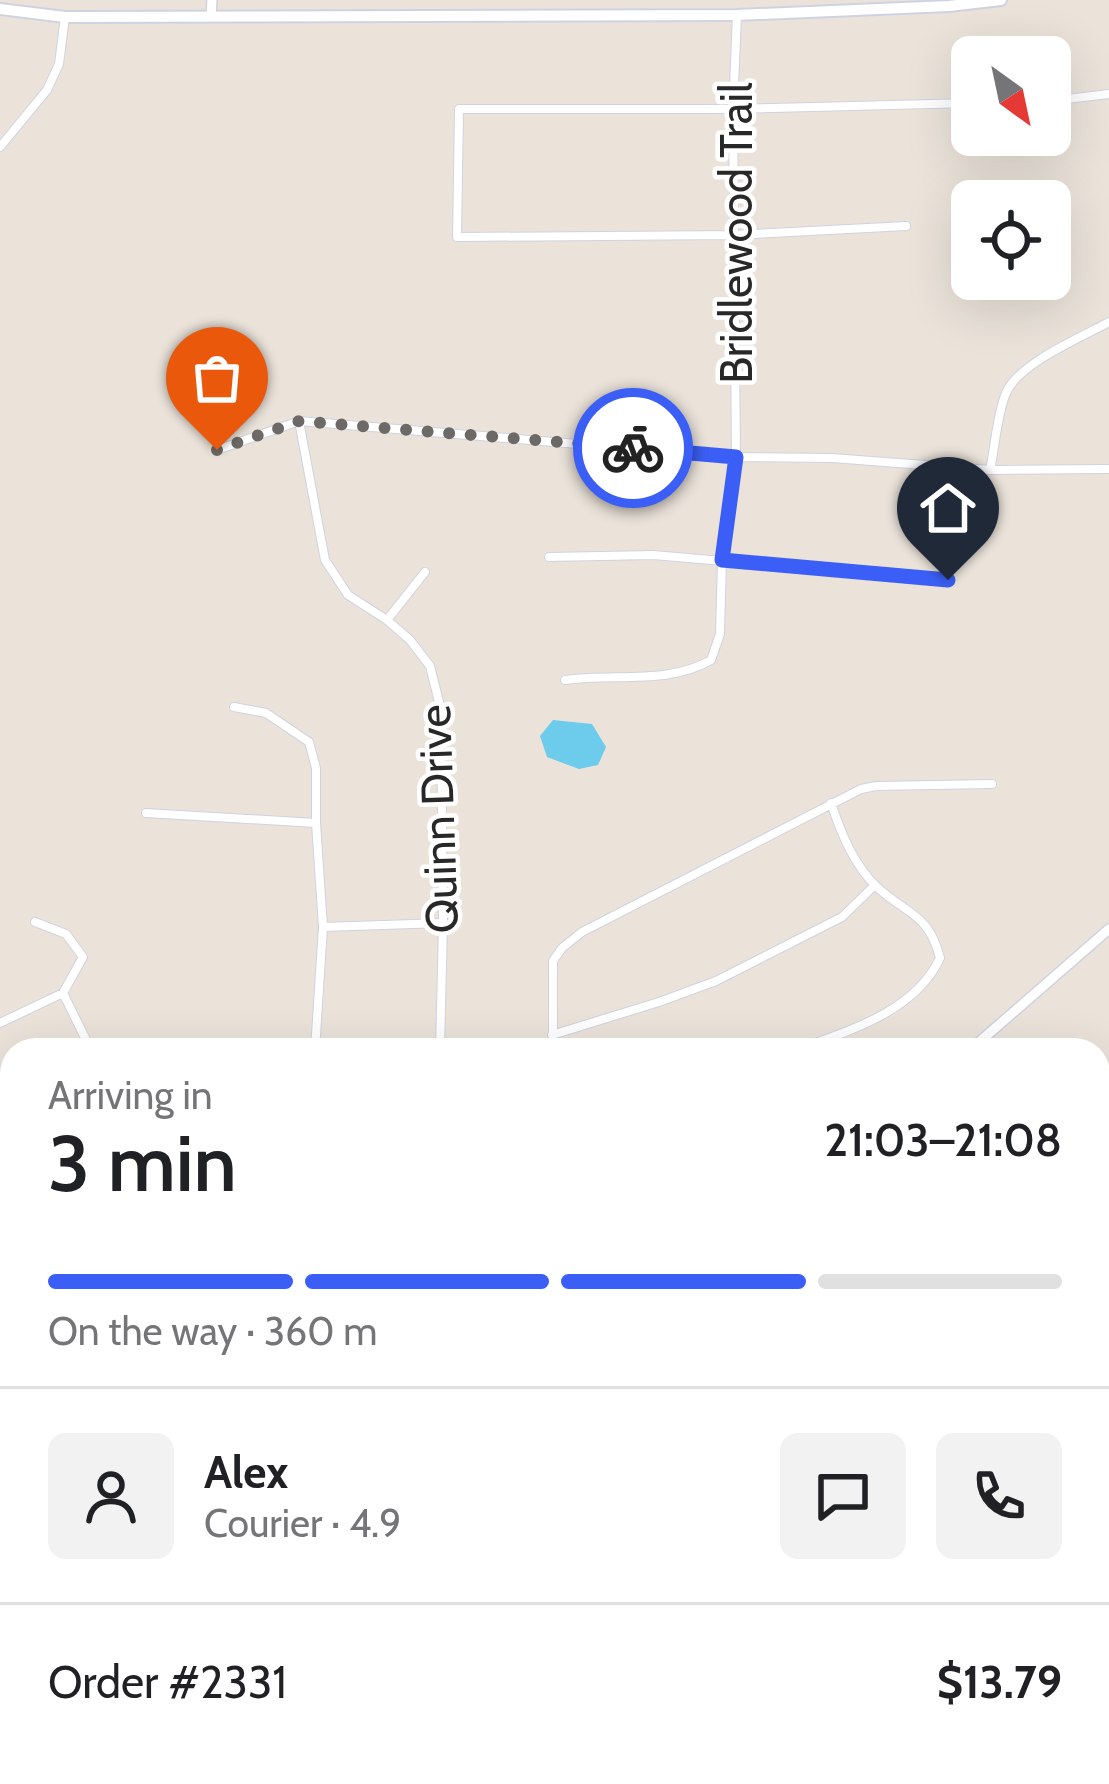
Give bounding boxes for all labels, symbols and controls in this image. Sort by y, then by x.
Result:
north arrow [951,36,1071,156]
map controls [951,36,1071,300]
street label: Bridlewood Trail [709,82,763,384]
button: locate [951,180,1071,300]
pin [166,327,268,450]
icon: bag [184,345,250,411]
courier [573,388,693,508]
icon: bike [600,415,666,481]
pin [897,457,999,580]
icon: home [915,475,981,541]
street label: Quinn Drive [407,704,469,934]
text: Arriving in [48,1071,212,1119]
text: 21:03–21:08 [824,1113,1062,1167]
text: 3 min [48,1116,237,1211]
text: On the way · 360 m [48,1307,377,1355]
button: person [48,1433,174,1559]
button: chat [780,1433,906,1559]
button: phone [936,1433,1062,1559]
text: Alex [204,1445,288,1499]
text: Courier · 4.9 [204,1499,401,1547]
text: Order #2331 [48,1655,287,1709]
text: $13.79 [937,1655,1062,1709]

